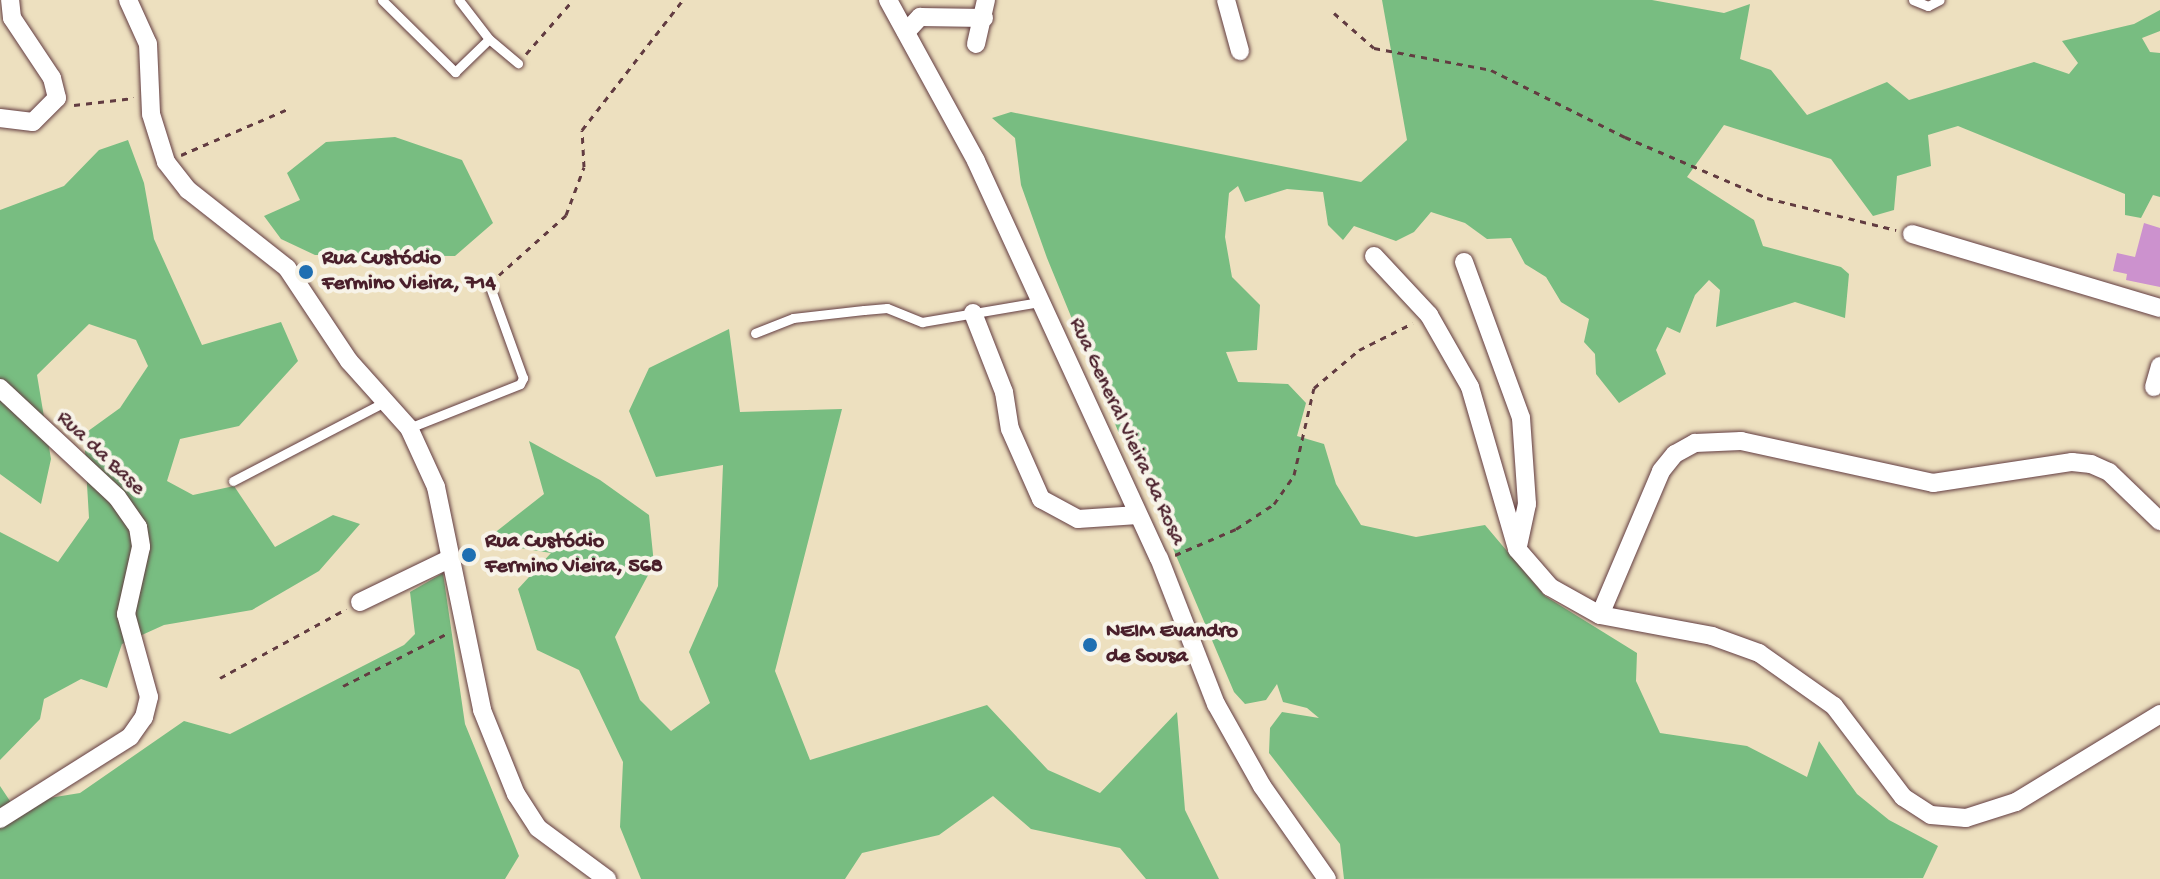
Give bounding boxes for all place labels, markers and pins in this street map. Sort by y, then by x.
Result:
place label: Rua Custódio Fermino Vieira, 714 [322,246,496,298]
marker: Rua Custódio Fermino Vieira, 714 [297,263,315,281]
place label: Rua Custódio Fermino Vieira, 568 [485,529,663,580]
marker: Rua Custódio Fermino Vieira, 568 [460,546,478,564]
place label: NEIM Evandro de Sousa [1106,619,1238,670]
marker: NEIM Evandro de Sousa [1081,636,1099,654]

